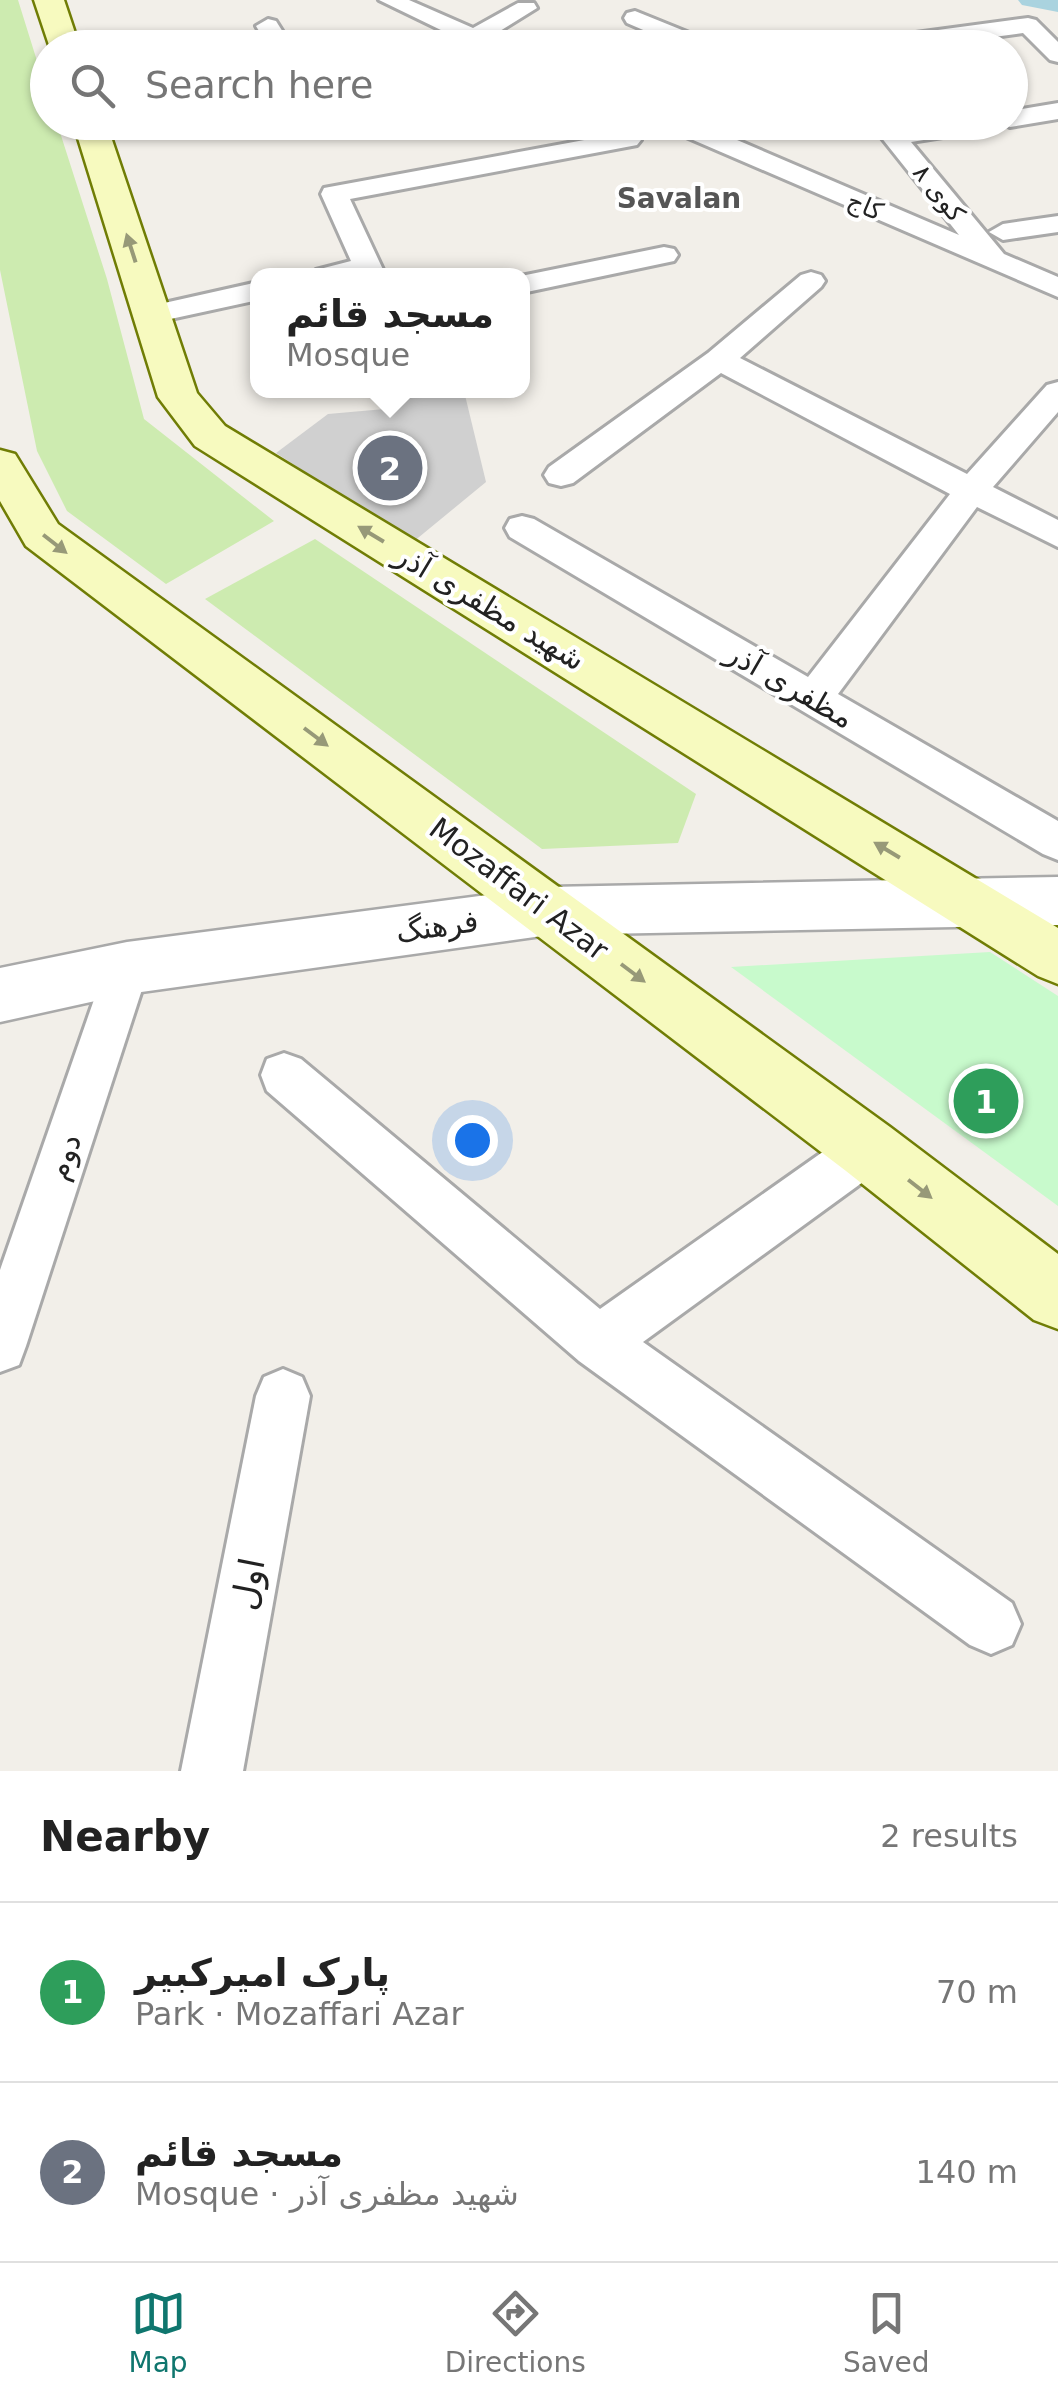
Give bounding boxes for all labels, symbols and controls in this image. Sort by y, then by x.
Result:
search box [30,30,1028,140]
icon: search [65,58,120,113]
text: Search here [145,63,373,107]
street label: کوی ۸ [907,158,971,228]
district label: Savalan [617,182,741,215]
street label: کاج [843,186,887,227]
one-way arrow [122,233,137,263]
popup [250,268,530,398]
text: مسجد قائم [286,292,494,336]
text: Mosque [286,336,410,374]
pin: 2 [358,430,422,506]
one-way arrow [357,526,385,543]
one-way arrow [42,533,68,553]
street label: شهید مظفری آذر [387,536,591,678]
street label: مظفری آذر [718,633,860,736]
one-way arrow [302,727,329,747]
street label: Mozaffari Azar [423,810,616,968]
one-way arrow [873,842,901,859]
street label: فرهنگ [394,903,480,949]
one-way arrow [620,963,646,983]
pin: 1 [954,1064,1018,1138]
your location [447,1115,498,1166]
street label: دوم [40,1129,89,1185]
one-way arrow [907,1179,933,1199]
street label: اول [223,1555,274,1614]
text: Nearby [40,1812,210,1861]
text: 2 results [880,1817,1018,1855]
text: پارک امیرکبیر [135,1951,390,1995]
text: 1 [61,1973,84,2011]
text: 70 m [936,1973,1018,2011]
text: Park · Mozaffari Azar [135,1995,464,2033]
text: مسجد قائم [135,2131,343,2175]
text: 2 [61,2153,84,2191]
text: 140 m [916,2153,1018,2191]
text: Mosque · شهید مظفری آذر [135,2175,519,2213]
tab: Map [129,2286,188,2379]
tab: Directions [445,2286,586,2379]
tab: Saved [843,2286,929,2379]

